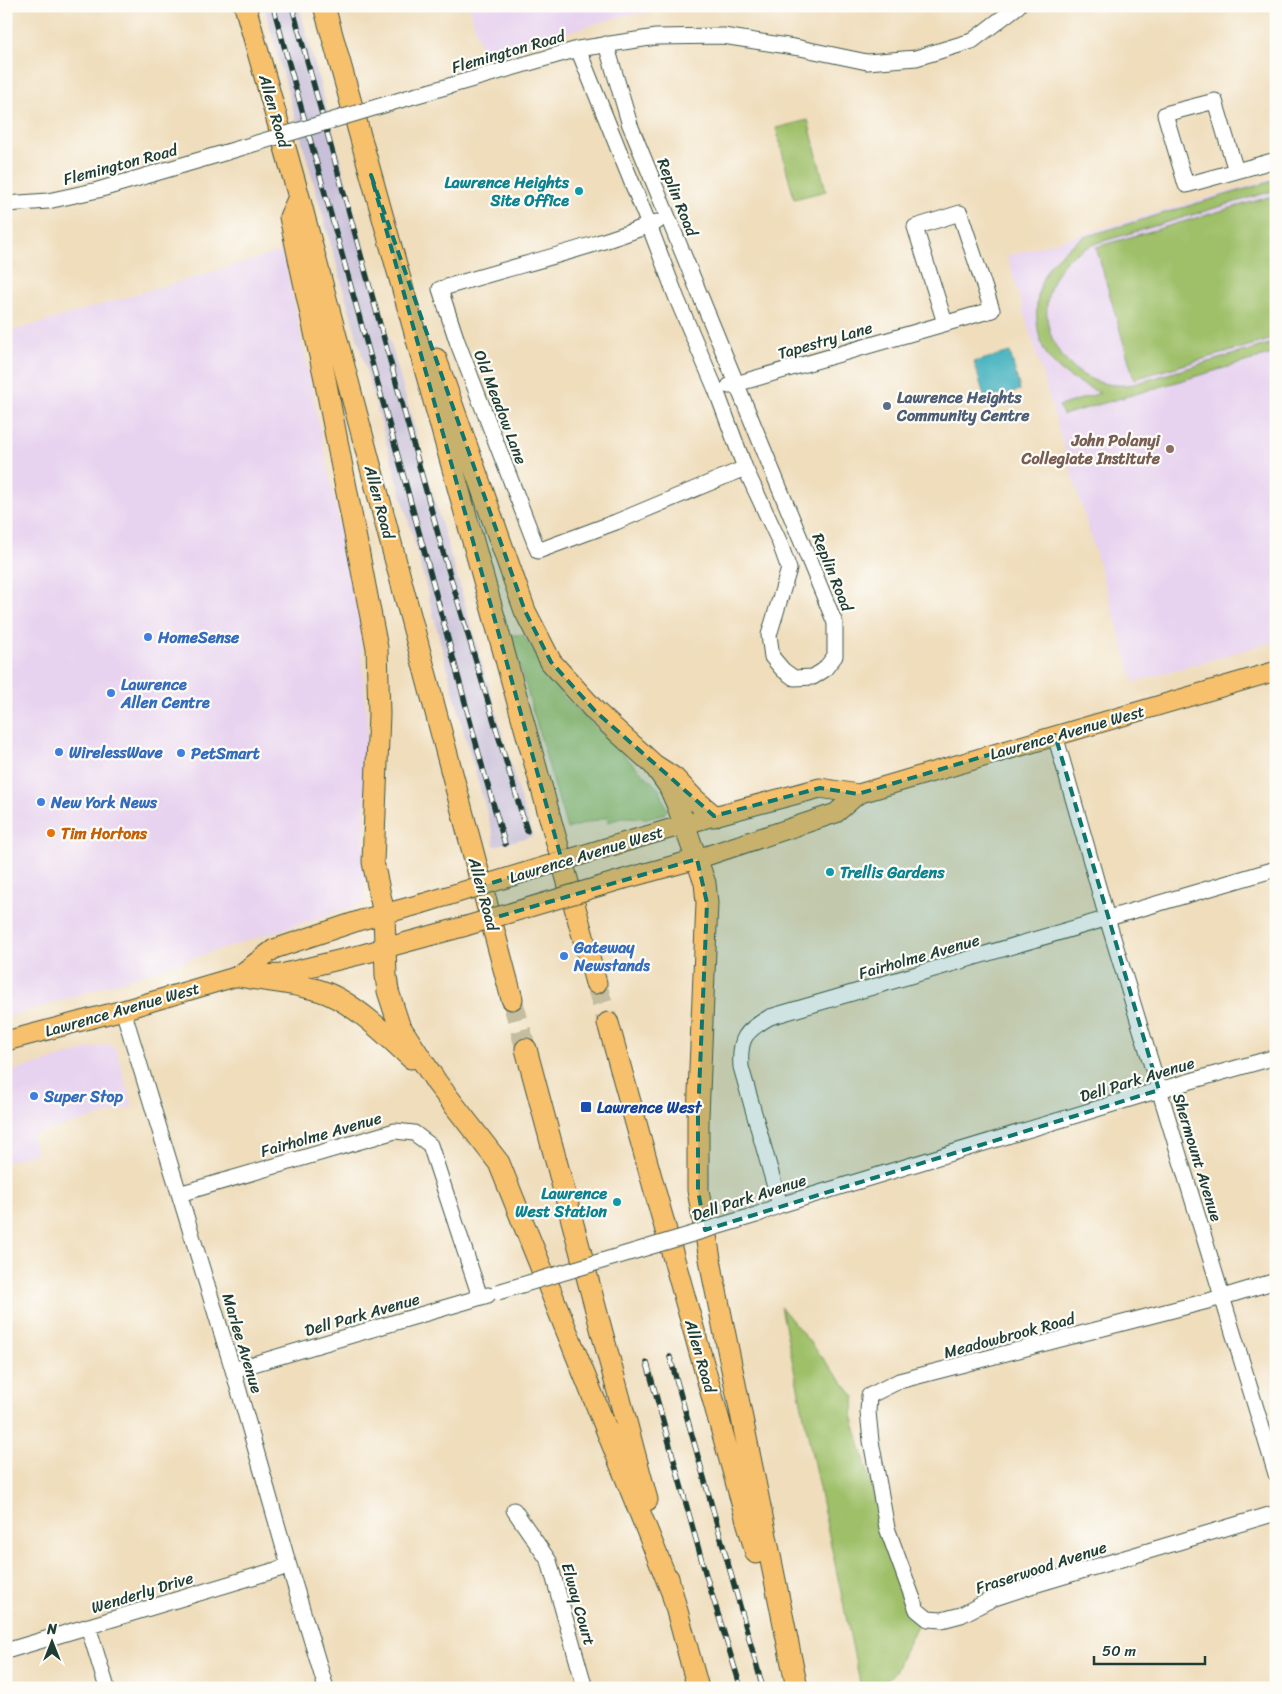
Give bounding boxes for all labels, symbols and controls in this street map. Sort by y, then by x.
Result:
street label: Flemington Road [448,21,570,82]
street label: Allen Road [250,70,299,153]
street label: Flemington Road [60,135,182,194]
street label: Replin Road [649,154,707,242]
place label: Lawrence Heights Site Office [444,168,570,215]
marker: Lawrence Heights Site Office [573,185,585,197]
street label: Tapestry Lane [774,313,876,368]
street label: Old Meadow Lane [465,346,536,469]
place label: Lawrence Heights Community Centre [896,383,1030,430]
marker: Lawrence Heights Community Centre [881,400,893,412]
place label: John Polanyi Collegiate Institute [1020,426,1162,473]
marker: John Polanyi Collegiate Institute [1164,443,1176,455]
street label: Allen Road [356,461,404,544]
street label: Replin Road [804,529,862,617]
place label: HomeSense [157,623,240,652]
marker: HomeSense [142,631,154,643]
place label: Lawrence Allen Centre [120,670,210,717]
marker: Lawrence Allen Centre [105,687,117,699]
street label: Lawrence Avenue West [986,696,1148,768]
place label: WirelessWave [69,738,164,767]
place label: PetSmart [191,739,260,768]
marker: WirelessWave [53,746,65,758]
marker: PetSmart [175,747,187,759]
place label: New York News [50,788,158,817]
marker: New York News [35,796,47,808]
street label: Lawrence Avenue West [505,817,667,892]
place label: Tim Hortons [61,819,148,848]
marker: Tim Hortons [45,827,57,839]
street label: Allen Road [460,853,508,936]
place label: Trellis Gardens [840,858,945,887]
marker: Trellis Gardens [824,866,836,878]
street label: Fairholme Avenue [855,925,983,988]
place label: Gateway Newstands [573,933,650,980]
marker: Gateway Newstands [558,950,570,962]
street label: Lawrence Avenue West [41,973,203,1045]
street label: Dell Park Avenue [1076,1048,1198,1111]
place label: Super Stop [43,1082,123,1111]
street label: Shermount Avenue [1164,1089,1231,1225]
marker: Super Stop [28,1090,40,1102]
place label: Lawrence West [597,1093,703,1122]
marker: Lawrence West [579,1100,593,1114]
street label: Fairholme Avenue [257,1103,385,1166]
street label: Dell Park Avenue [688,1165,810,1230]
place label: Lawrence West Station [515,1179,607,1226]
marker: Lawrence West Station [611,1196,623,1208]
street label: Dell Park Avenue [301,1284,423,1345]
street label: Marlee Avenue [214,1289,272,1397]
street label: Meadowbrook Road [940,1304,1080,1367]
street label: Allen Road [676,1315,725,1398]
street label: Fraserwood Avenue [972,1533,1111,1602]
street label: Elway Court [553,1559,604,1649]
street label: Wenderly Drive [87,1563,197,1622]
north arrow [28,1616,78,1666]
text: N [46,1617,57,1642]
scale bar [1094,1634,1206,1666]
text: 50 m [1102,1638,1137,1664]

